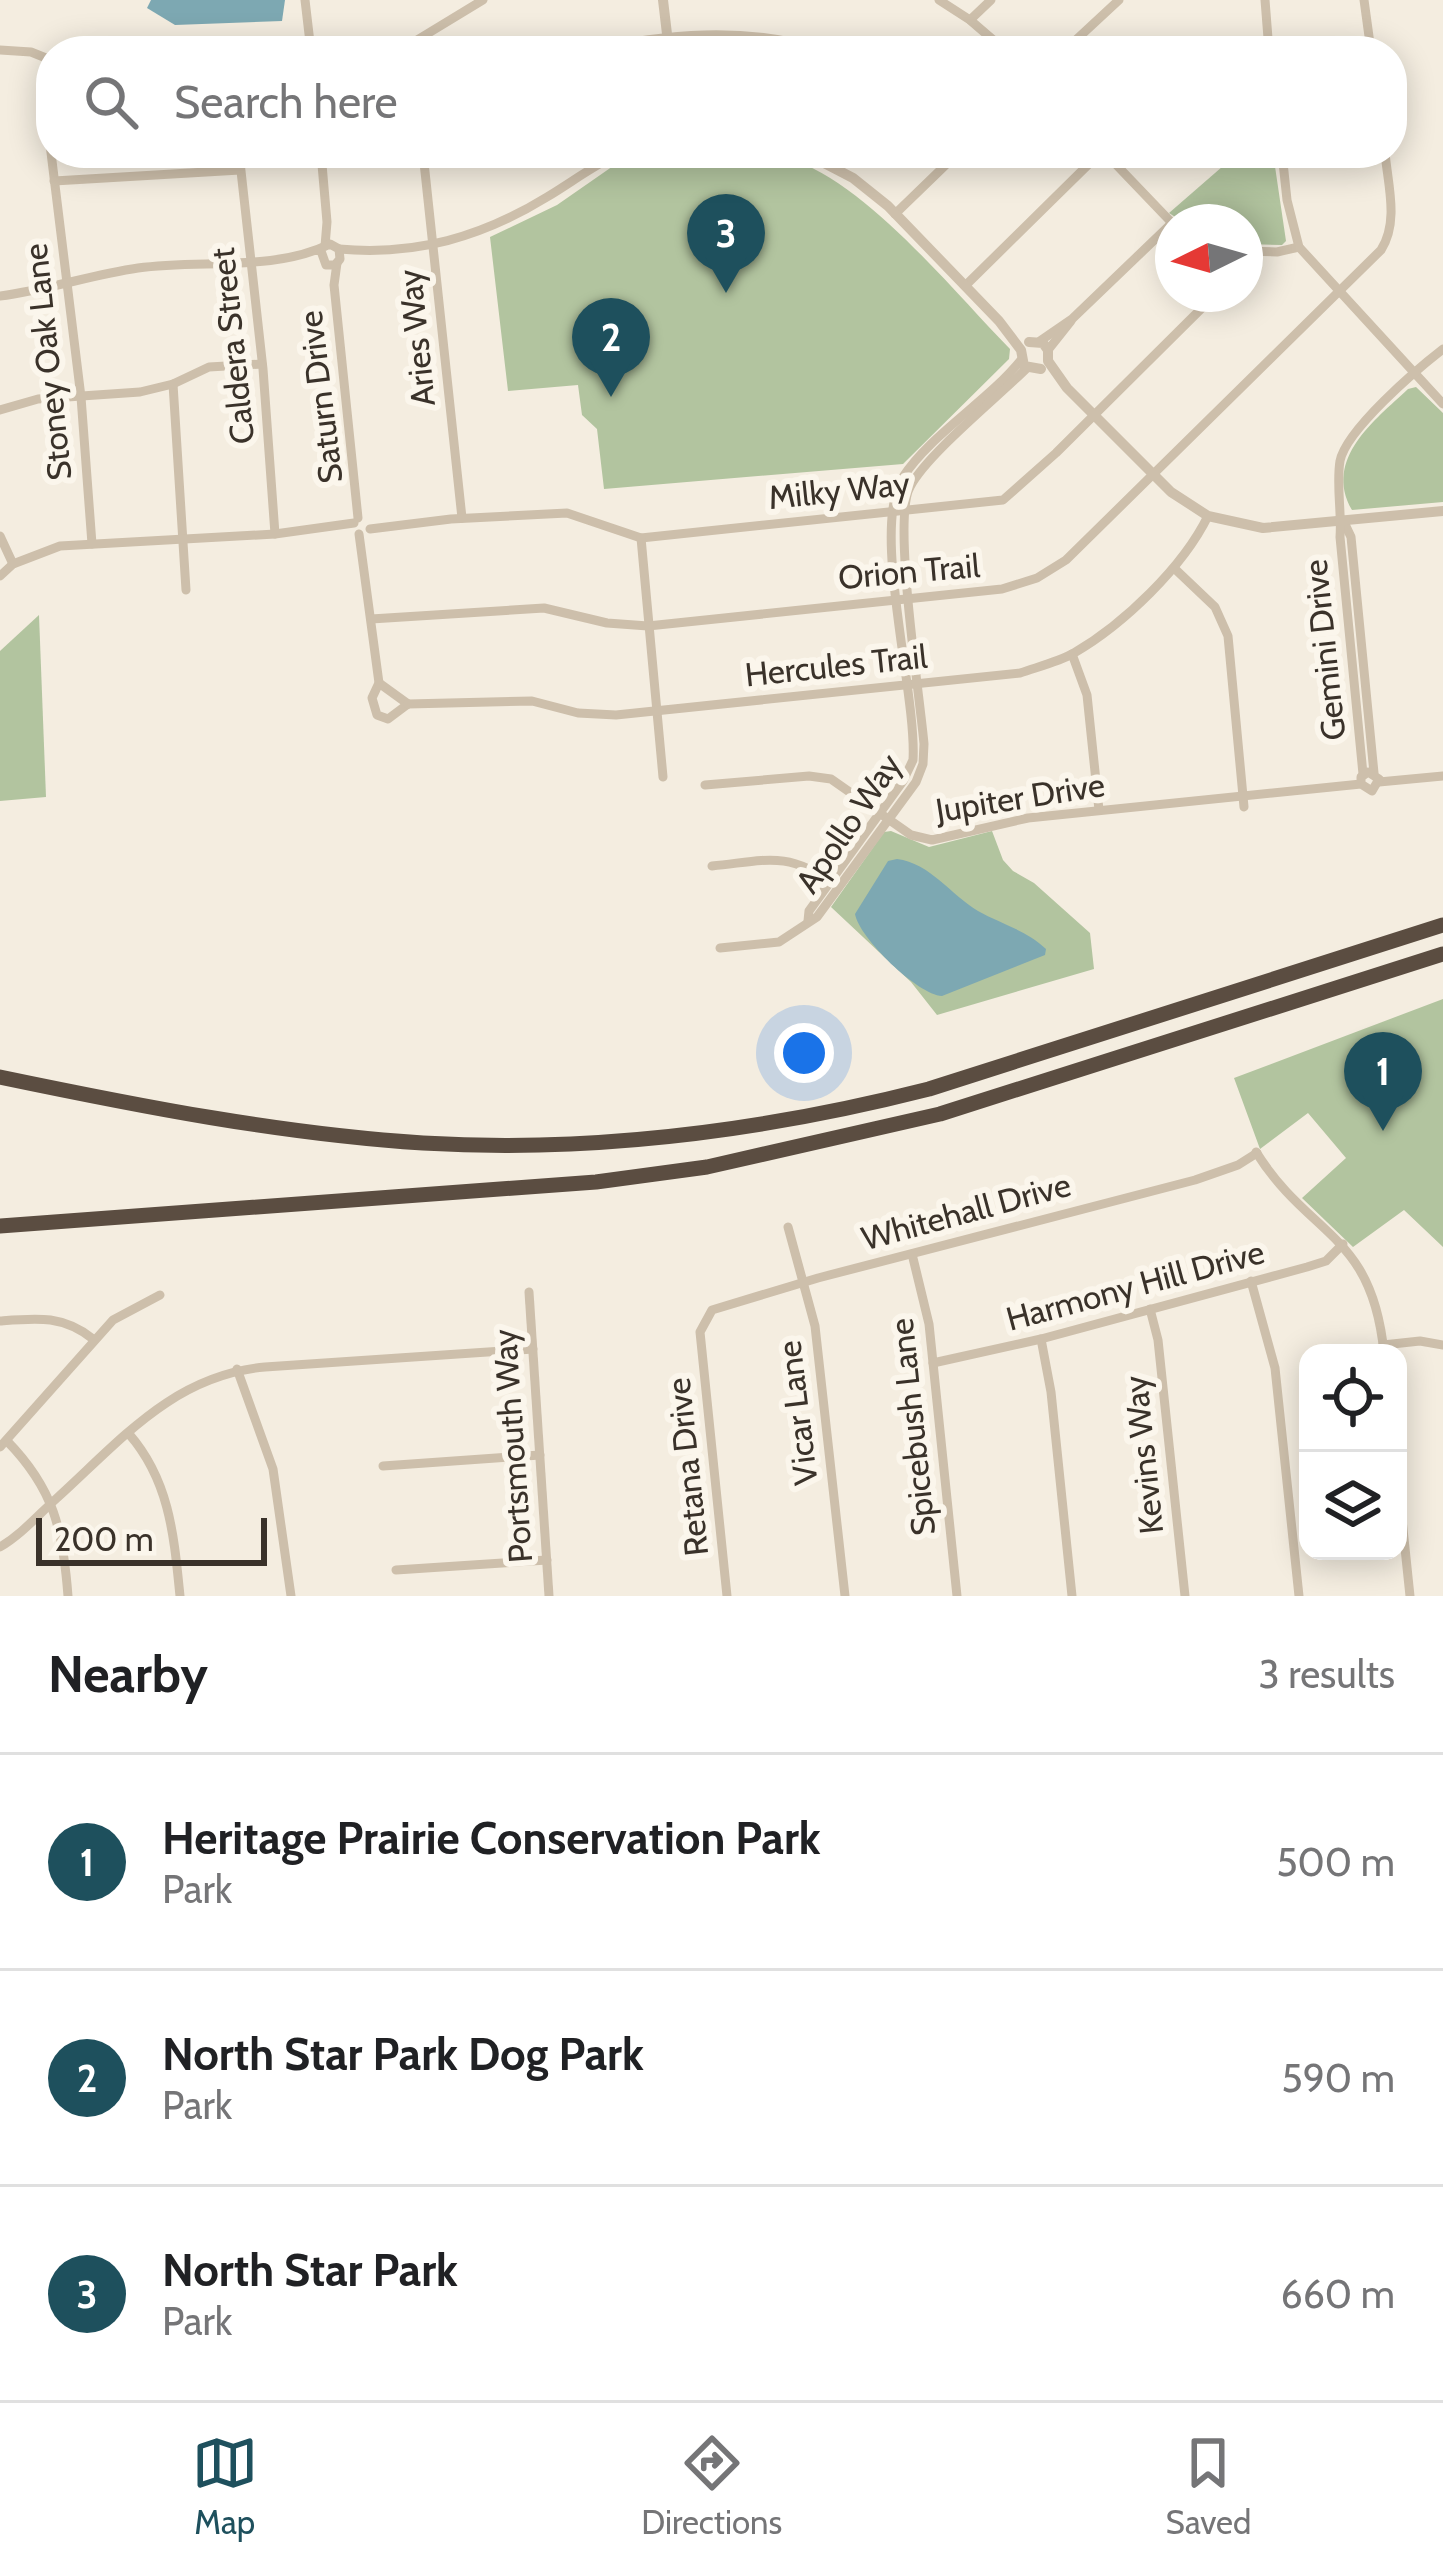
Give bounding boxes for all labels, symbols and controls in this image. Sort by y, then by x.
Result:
search box [36,36,1407,168]
icon: search [78,69,144,135]
text: Search here [174,75,398,129]
pin: 3 [687,194,765,293]
north arrow [1155,204,1263,312]
street label: Stoney Oak Lane [15,242,79,482]
street label: Caldera Street [202,246,262,446]
street label: Aries Way [389,267,443,408]
pin: 2 [572,298,650,397]
street label: Saturn Drive [290,308,350,486]
street label: Milky Way [766,463,912,517]
street label: Orion Trail [836,545,982,597]
street label: Gemini Drive [1295,558,1353,742]
street label: Hercules Trail [743,636,929,694]
street label: Apollo Way [787,745,909,900]
street label: Jupiter Drive [932,764,1107,830]
your location [774,1023,834,1083]
pin: 1 [1344,1032,1422,1131]
street label: Whitehall Drive [857,1164,1075,1258]
street label: Harmony Hill Drive [1002,1231,1268,1339]
street label: Spicebush Lane [881,1316,943,1538]
street label: Portsmouth Way [484,1327,540,1564]
street label: Vicar Lane [768,1339,826,1487]
map controls [1299,1344,1407,1560]
button: locate [1299,1344,1407,1452]
street label: Kevins Way [1115,1374,1171,1536]
street label: Retana Drive [658,1376,716,1558]
button: layers [1299,1452,1407,1560]
scale bar [36,1512,267,1565]
text: 200 m [54,1519,154,1559]
text: Nearby [48,1643,208,1705]
text: 3 results [1258,1650,1395,1698]
text: Heritage Prairie Conservation Park [162,1811,821,1865]
text: 1 [80,1838,94,1886]
text: 500 m [1276,1838,1395,1886]
text: Park [162,1865,232,1913]
text: North Star Park Dog Park [162,2027,644,2081]
text: 2 [77,2054,97,2102]
text: 590 m [1282,2054,1395,2102]
text: Park [162,2081,232,2129]
text: North Star Park [162,2243,458,2297]
text: 3 [76,2270,98,2318]
text: 660 m [1280,2270,1395,2318]
text: Park [162,2297,232,2345]
tab: Map [192,2430,258,2542]
tab: Directions [641,2430,782,2542]
tab: Saved [1166,2430,1251,2542]

